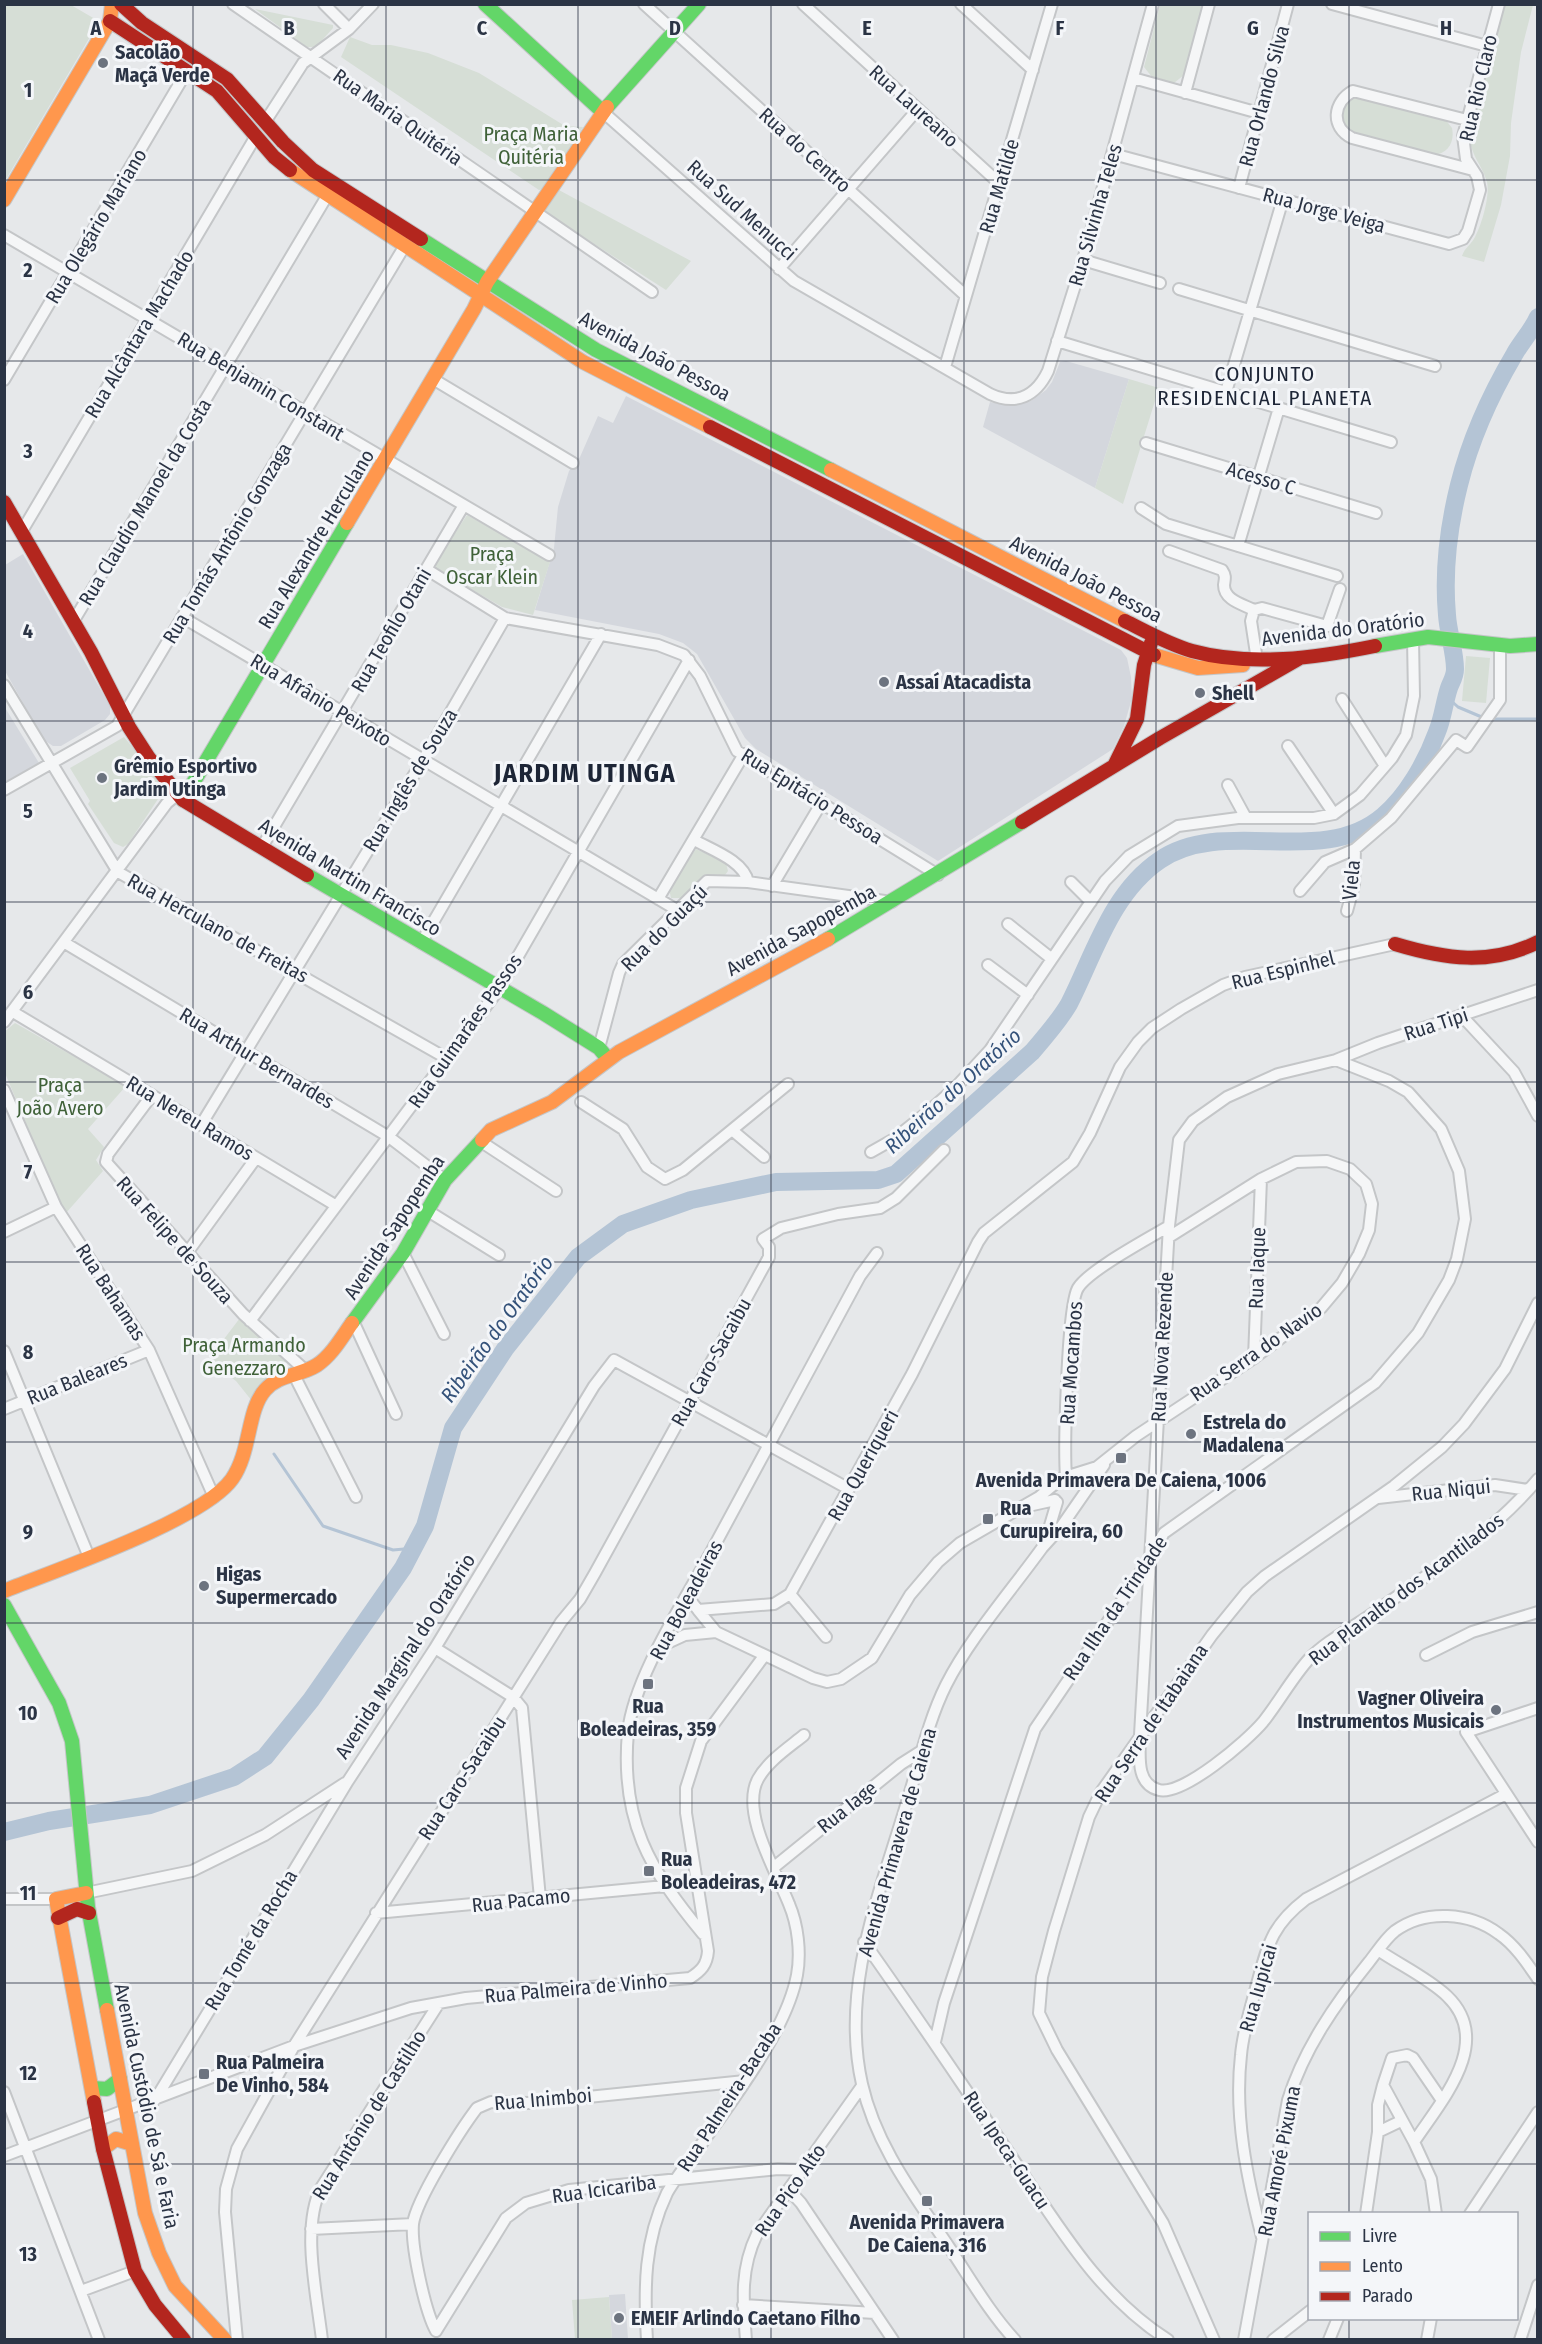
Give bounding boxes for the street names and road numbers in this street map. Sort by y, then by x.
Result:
street label: Rua Orlando Silva [1234,23,1294,169]
street label: Rua Rio Claro [1454,32,1502,144]
street label: Rua Laureano [864,60,964,152]
street label: Rua Maria Quitéria [329,63,467,171]
street label: Rua do Centro [754,102,856,198]
street label: Rua Matilde [974,136,1024,236]
street label: Rua Silvinha Teles [1063,141,1127,289]
street label: Rua Olegário Mariano [40,144,152,308]
street label: Rua Sud Menucci [682,155,802,265]
street label: Rua Jorge Veiga [1260,182,1388,238]
street label: Rua Alcântara Machado [79,246,199,422]
street label: Avenida João Pessoa [575,306,735,406]
street label: Rua Benjamin Constant [173,327,349,446]
street label: Rua Claudio Manoel da Costa [74,394,216,610]
street label: Rua Tomás Antônio Gonzaga [157,438,297,648]
street label: Rua Alexandre Herculano [253,445,379,633]
street label: Acesso C [1224,456,1298,500]
street label: Avenida João Pessoa [1006,530,1166,628]
street label: Rua Teofilo Otani [346,564,436,696]
street label: Avenida do Oratório [1260,607,1426,651]
street label: Rua Afrânio Peixoto [246,648,396,752]
street label: Rua Inglês de Souza [358,704,462,856]
street label: Rua Epitácio Pessoa [737,743,887,849]
street label: Avenida Martim Francisco [255,813,445,941]
street label: Viela [1337,859,1365,901]
street label: Rua Herculano de Freitas [123,868,313,988]
street label: Avenida Sapopemba [722,879,880,981]
street label: Rua do Guaçú [616,880,712,976]
street label: Rua Espinhel [1229,946,1337,994]
street label: Rua Guimarães Passos [403,949,527,1113]
street label: Rua Arthur Bernardes [175,1002,339,1114]
street label: Rua Tipi [1401,1002,1471,1046]
street label: Rua Nereu Ramos [122,1071,258,1165]
street label: Avenida Sapopemba [338,1150,450,1304]
street label: Rua Felipe de Souza [112,1171,238,1309]
street label: Rua Iaque [1244,1227,1270,1309]
street label: Rua Bahamas [71,1239,151,1345]
street label: Rua Nova Rezende [1146,1271,1178,1423]
street label: Rua Caro-Sacaibu [666,1294,756,1430]
street label: Rua Serra do Navio [1185,1298,1327,1406]
street label: Rua Mocambos [1055,1300,1087,1426]
street label: Rua Baleares [23,1348,131,1410]
street label: Rua Queriqueri [822,1405,904,1525]
street label: Rua Niqui [1410,1474,1492,1506]
street label: Rua Planalto dos Acantilados [1304,1508,1508,1670]
street label: Rua Ilha da Trindade [1058,1531,1172,1685]
street label: Rua Boleadeiras [644,1536,728,1664]
street label: Avenida Marginal do Oratório [330,1549,480,1763]
street label: Rua Serra de Itabaiana [1089,1639,1213,1807]
street label: Rua Caro-Sacaibu [413,1711,511,1845]
street label: Avenida Primavera de Caiena [853,1725,941,1959]
street label: Rua Iage [812,1776,882,1838]
street label: Rua Tomé da Rocha [200,1865,302,2015]
street label: Rua Pacamo [470,1883,572,1917]
street label: Rua Iupicai [1234,1941,1282,2035]
street label: Rua Palmeira de Vinho [484,1968,668,2008]
street label: Avenida Custódio de Sá e Faria [109,1981,185,2231]
street label: Rua Palmeira-Bacaba [672,2018,786,2176]
street label: Rua Antônio de Castilho [307,2026,431,2204]
street label: Rua Inimboi [493,2083,593,2115]
street label: Rua Amoré Pixuma [1253,2084,1305,2238]
street label: Rua Ipeca-Guacu [959,2086,1055,2214]
street label: Rua Pico Alto [749,2139,831,2241]
street label: Rua Icicariba [550,2170,658,2208]

